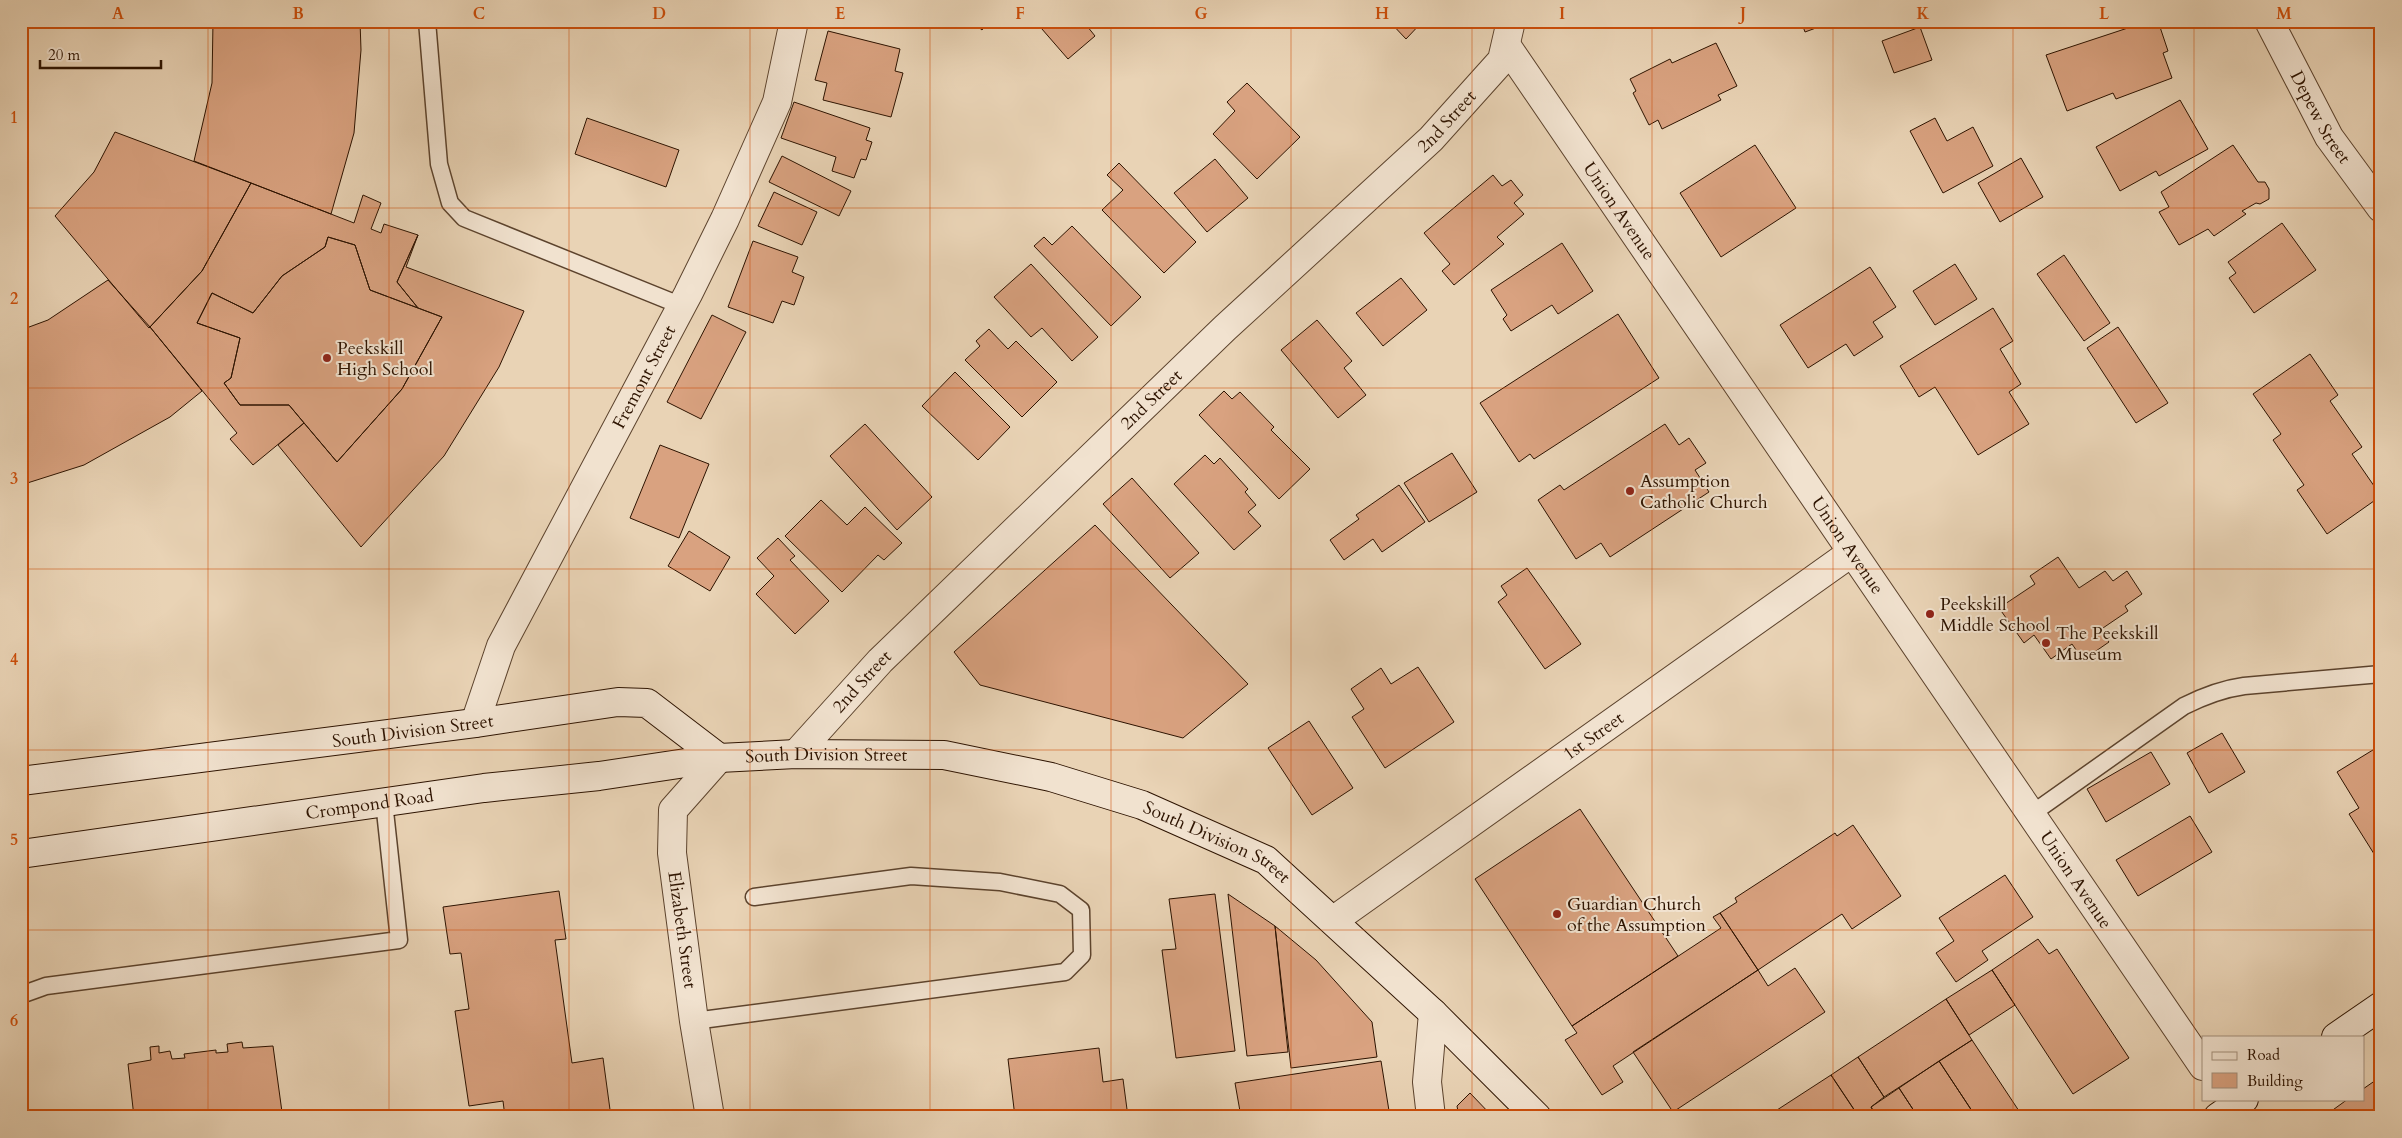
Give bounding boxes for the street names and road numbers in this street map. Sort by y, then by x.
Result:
street label: Depew Street [2284,66,2357,169]
street label: 2nd Street [1411,84,1482,158]
street label: Union Avenue [1577,157,1662,265]
street label: Fremont Street [606,320,682,433]
street label: 2nd Street [1115,363,1188,435]
street label: Union Avenue [1805,492,1890,599]
street label: 2nd Street [827,644,897,718]
street label: 1st Street [1558,706,1629,766]
street label: South Division Street [331,708,495,754]
street label: South Division Street [745,741,908,769]
street label: Crompond Road [304,783,435,826]
street label: South Division Street [1139,795,1296,889]
street label: Union Avenue [2034,826,2118,934]
street label: Elizabeth Street [661,870,703,991]

